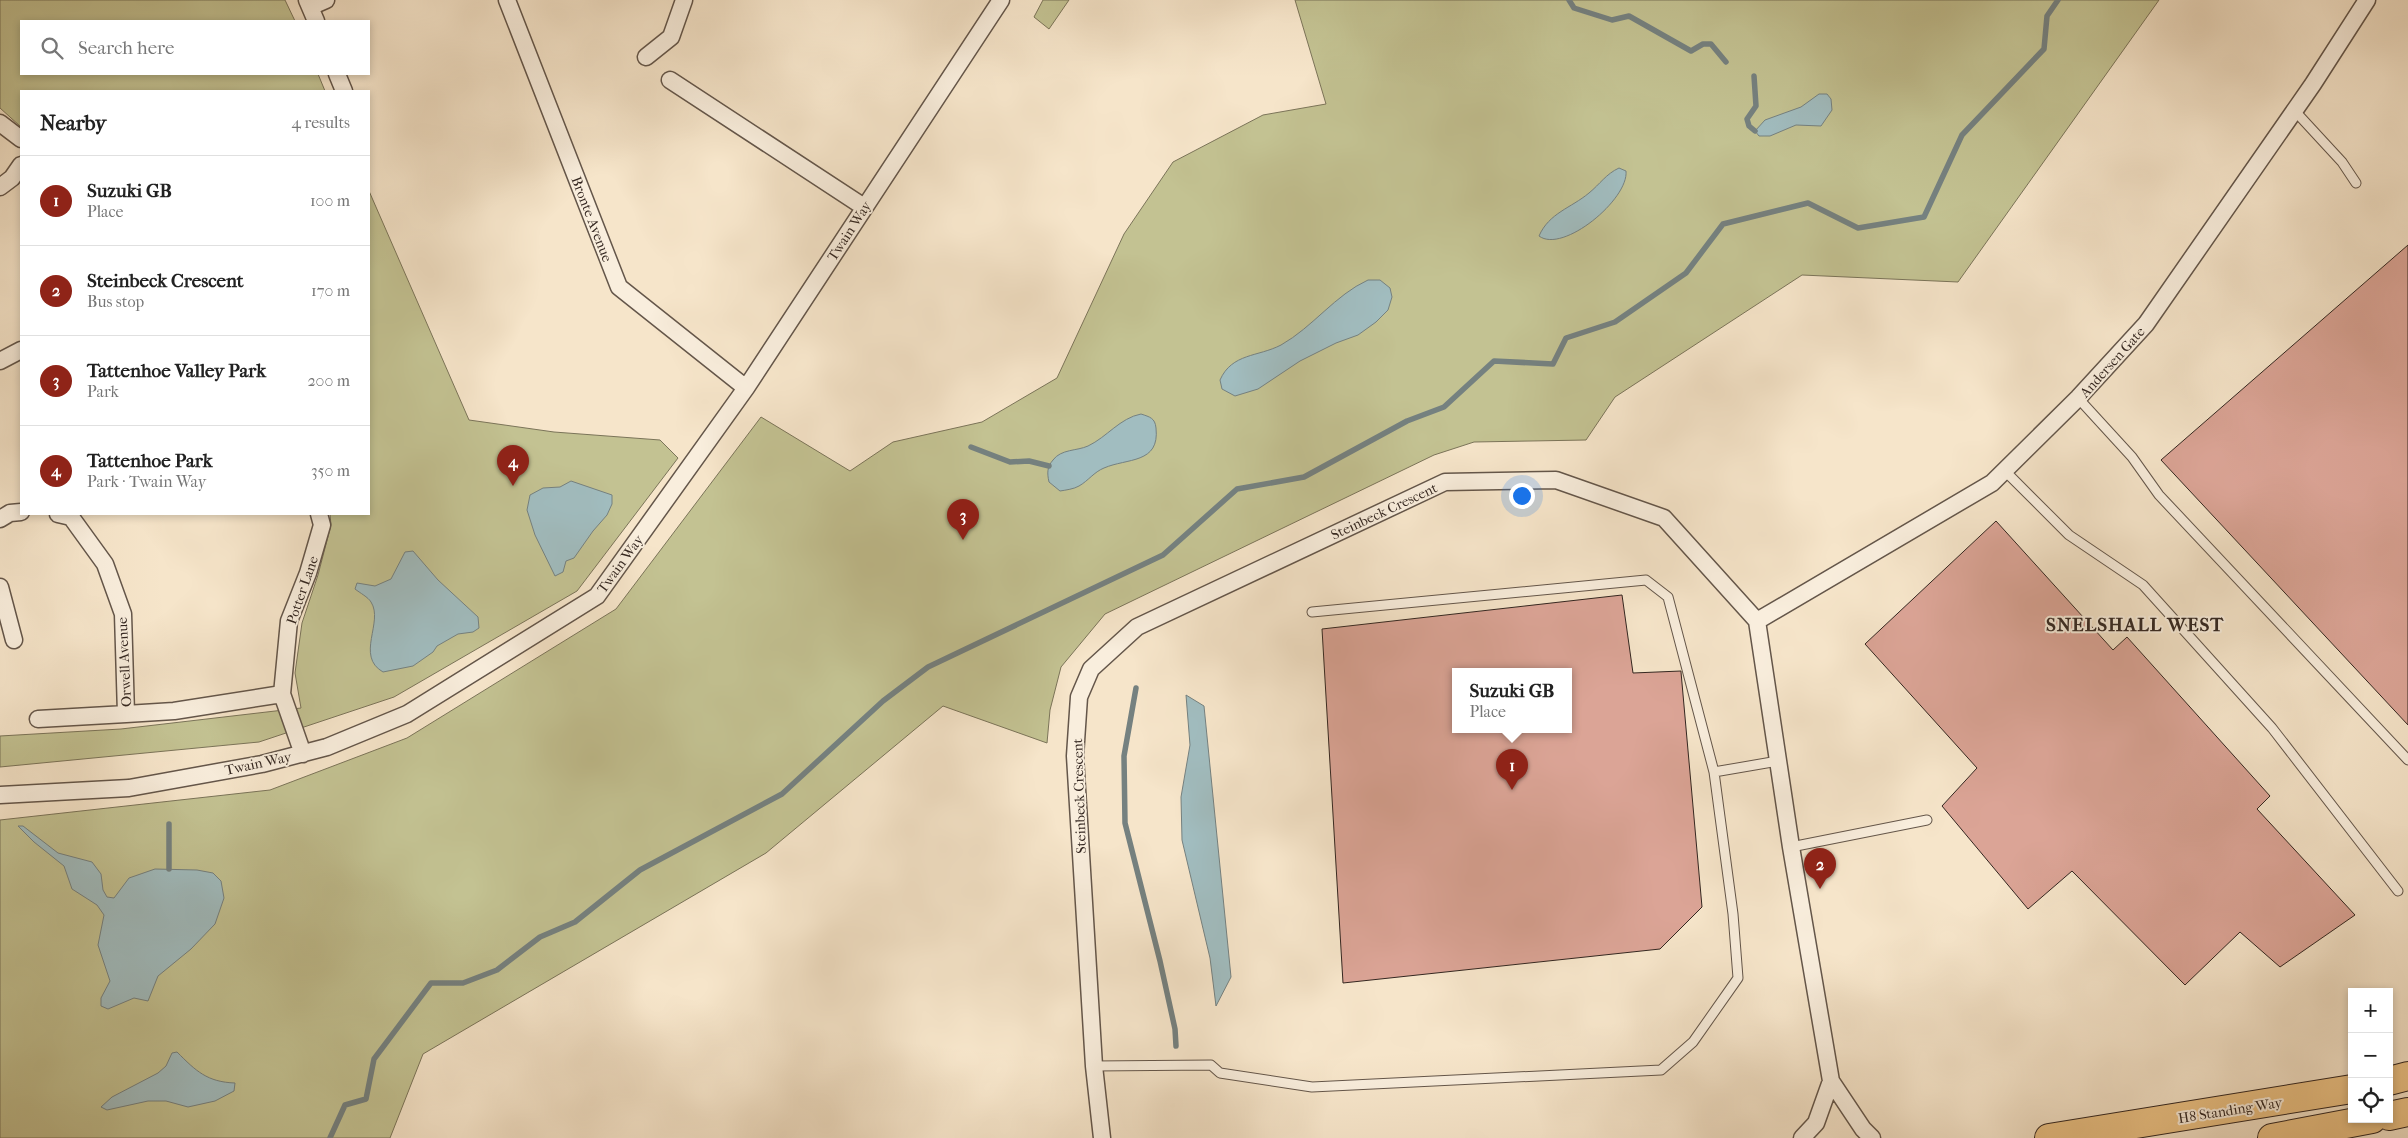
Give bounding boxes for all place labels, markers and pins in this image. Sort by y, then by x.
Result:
pin: 4 [497,445,529,486]
pin: 3 [947,499,979,540]
pin: 1 [1496,749,1528,790]
pin: 2 [1804,848,1836,889]

